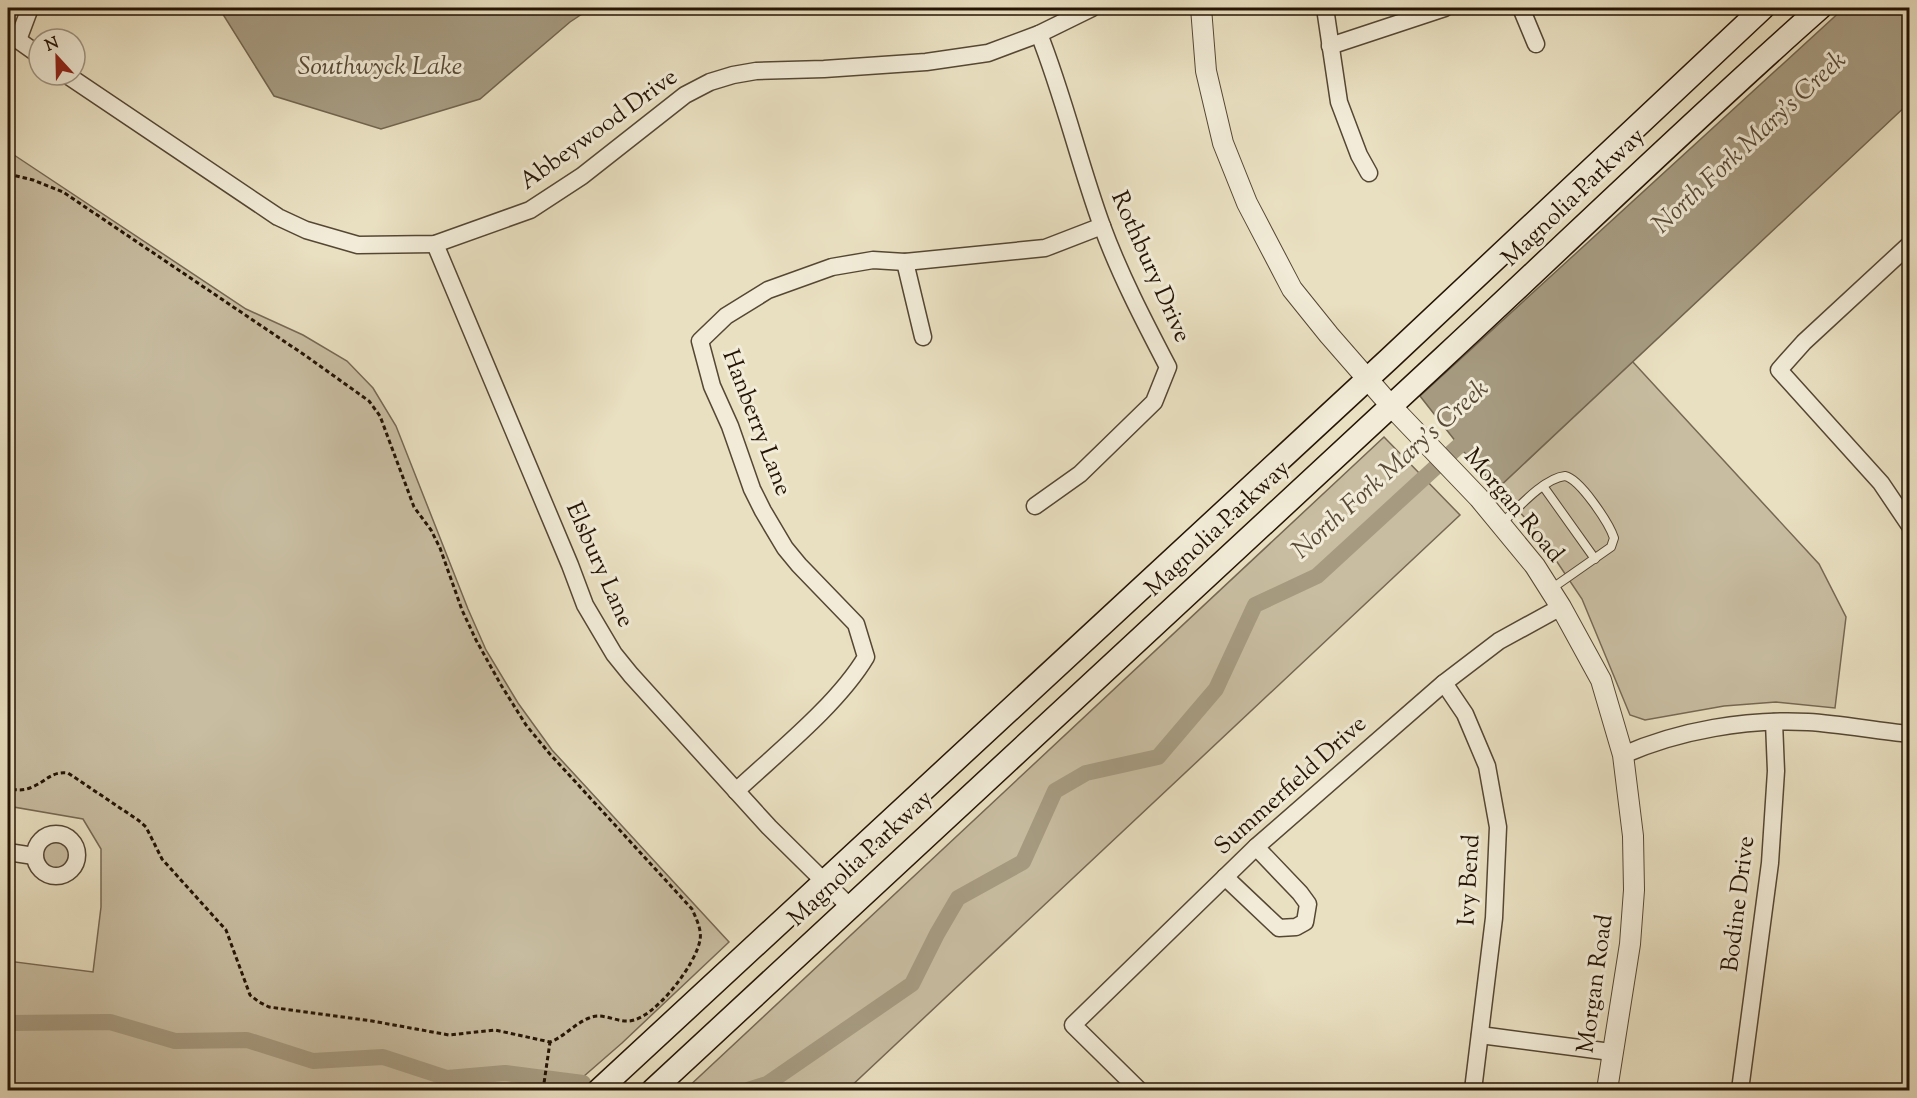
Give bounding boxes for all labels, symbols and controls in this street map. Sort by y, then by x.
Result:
north arrow [27,27,87,87]
text: N [42,32,63,58]
water label: North Fork Mary's Creek [1645,43,1855,243]
water label: Southwyck Lake [298,49,462,86]
street label: Abbeywood Drive [513,61,685,199]
street label: Magnolia Parkway [1495,121,1653,275]
street label: Rothbury Drive [1101,186,1199,348]
street label: Hanberry Lane [713,345,799,501]
water label: North Fork Mary's Creek [1284,371,1498,569]
street label: Morgan Road [1455,442,1571,571]
street label: Magnolia Parkway [1138,453,1298,605]
street label: Elsbury Lane [556,497,642,633]
street label: Summerfield Drive [1207,708,1375,864]
street label: Magnolia Parkway [781,783,941,935]
street label: Ivy Bend [1451,833,1489,926]
street label: Bodine Drive [1714,834,1764,974]
street label: Morgan Road [1569,912,1623,1056]

